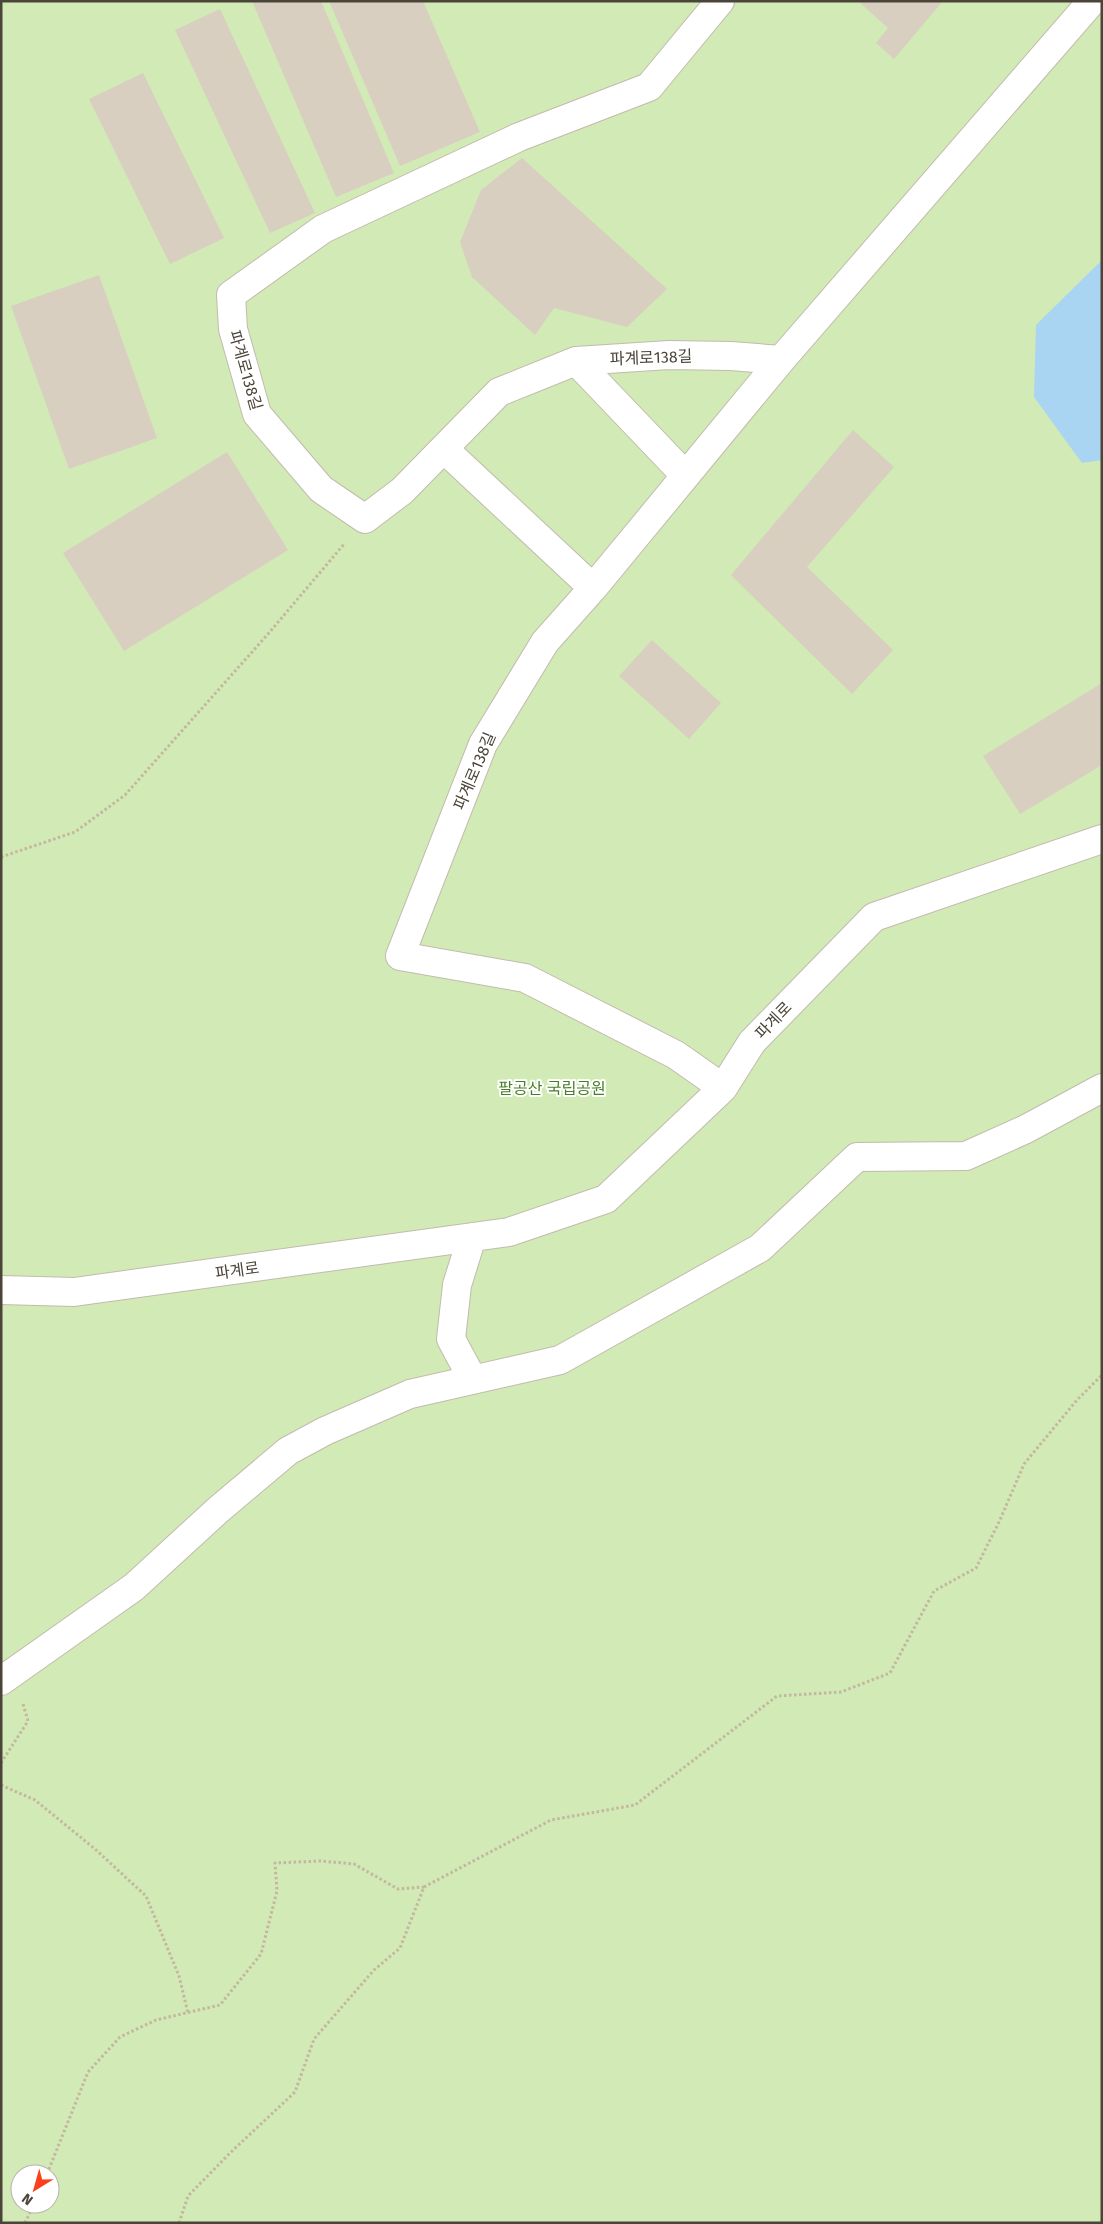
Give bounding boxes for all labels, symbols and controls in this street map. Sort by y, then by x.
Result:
street label: 파계로138길 [225,328,266,412]
street label: 파계로138길 [609,347,693,368]
street label: 파계로138길 [450,729,499,813]
street label: 파계로 [751,998,796,1043]
park label: 팔공산 국립공원 [498,1079,606,1098]
street label: 파계로 [214,1258,261,1283]
north arrow [10,2164,60,2214]
text: N [19,2189,36,2209]

